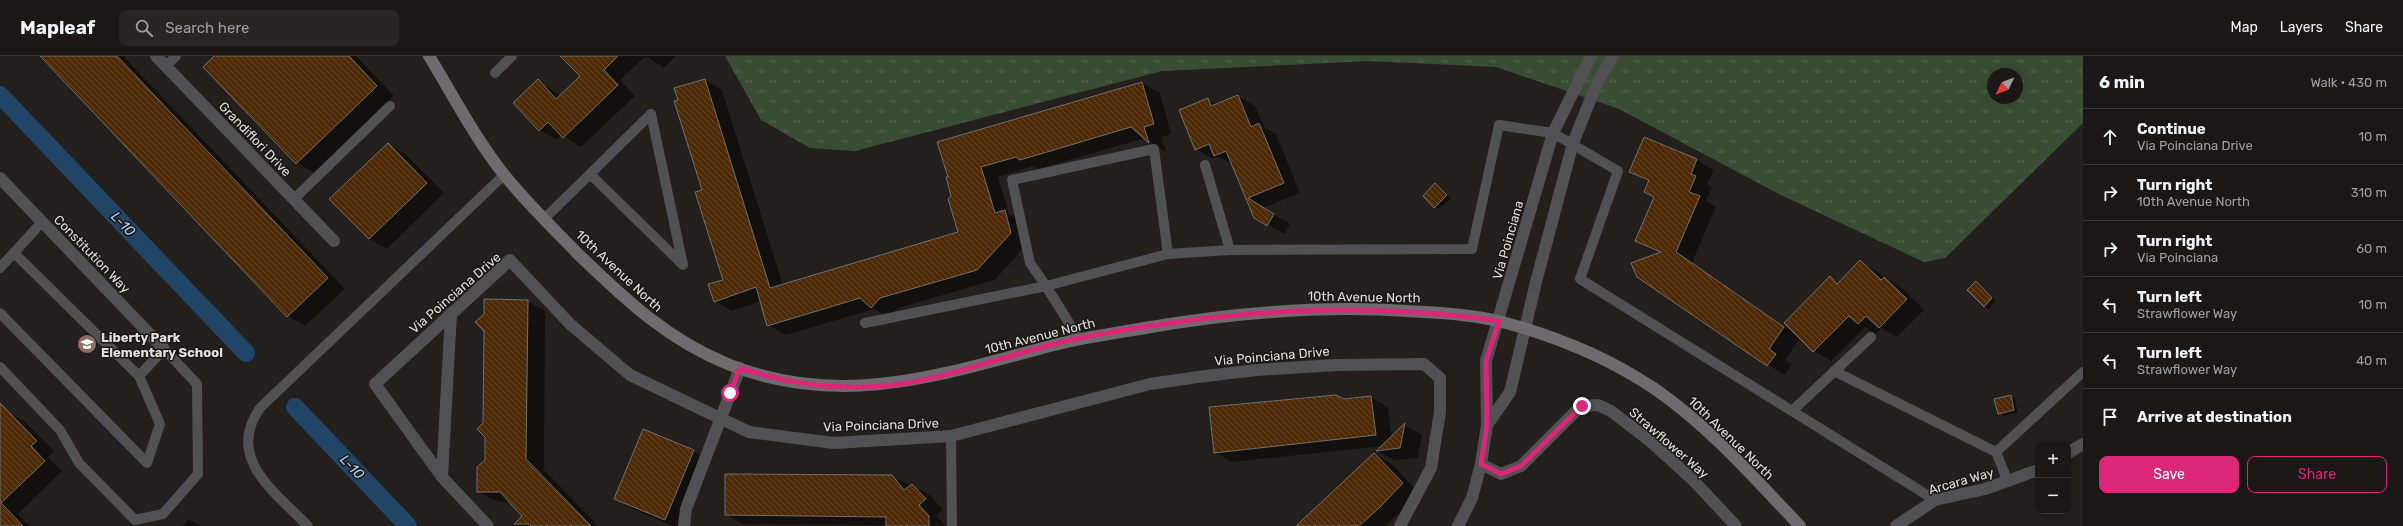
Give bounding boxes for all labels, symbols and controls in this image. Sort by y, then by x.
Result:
search box [119,10,399,46]
text: Mapleaf [20,16,95,39]
icon: search [133,17,155,39]
text: Search here [165,19,249,37]
text: Map [2231,19,2258,36]
text: Layers [2280,19,2323,36]
text: Share [2345,19,2383,36]
north arrow [1987,68,2023,104]
text: 6 min [2099,72,2145,92]
text: Walk · 430 m [2310,75,2387,90]
street label: Grandiflori Drive [216,99,294,179]
text: Continue [2137,120,2206,138]
icon: ahead [2099,126,2121,148]
text: 10 m [2358,129,2387,144]
text: Via Poinciana Drive [2137,138,2253,153]
text: Turn right [2137,176,2212,194]
icon: right [2099,182,2121,204]
text: 310 m [2351,185,2387,200]
text: 10th Avenue North [2137,194,2250,209]
street label: Via Poinciana [1490,199,1526,281]
water label: L-10 [107,208,139,240]
street label: Constitution Way [51,212,133,296]
street label: 10th Avenue North [573,227,665,315]
text: Turn right [2137,232,2212,250]
icon: right [2099,238,2121,260]
text: 60 m [2356,241,2387,256]
street label: Via Poinciana Drive [406,249,504,337]
text: Via Poinciana [2137,250,2218,265]
text: Turn left [2137,288,2202,306]
street label: 10th Avenue North [1307,289,1421,305]
icon: left [2099,294,2121,316]
text: 10 m [2358,297,2387,312]
text: Strawflower Way [2137,306,2237,321]
street label: 10th Avenue North [983,315,1097,357]
place label: Liberty Park Elementary School [101,330,223,360]
school or university icon: Liberty Park Elementary School [76,333,98,355]
street label: Via Poinciana Drive [1214,343,1330,369]
text: Turn left [2137,344,2202,362]
icon: left [2099,350,2121,372]
text: 40 m [2356,353,2387,368]
text: Strawflower Way [2137,362,2237,377]
route start [721,384,739,402]
street label: 10th Avenue North [1685,393,1777,483]
route end [1573,397,1591,415]
street label: Strawflower Way [1626,404,1712,482]
icon: arrive [2099,406,2121,428]
text: Arrive at destination [2137,408,2292,426]
street label: Via Poinciana Drive [823,415,939,435]
map controls [2035,442,2071,514]
button: + [2035,442,2071,478]
water label: L-10 [336,451,368,483]
button: Save [2099,456,2239,493]
button: Share [2247,456,2387,493]
street label: Arcara Way [1927,465,1995,497]
button: − [2035,478,2071,514]

